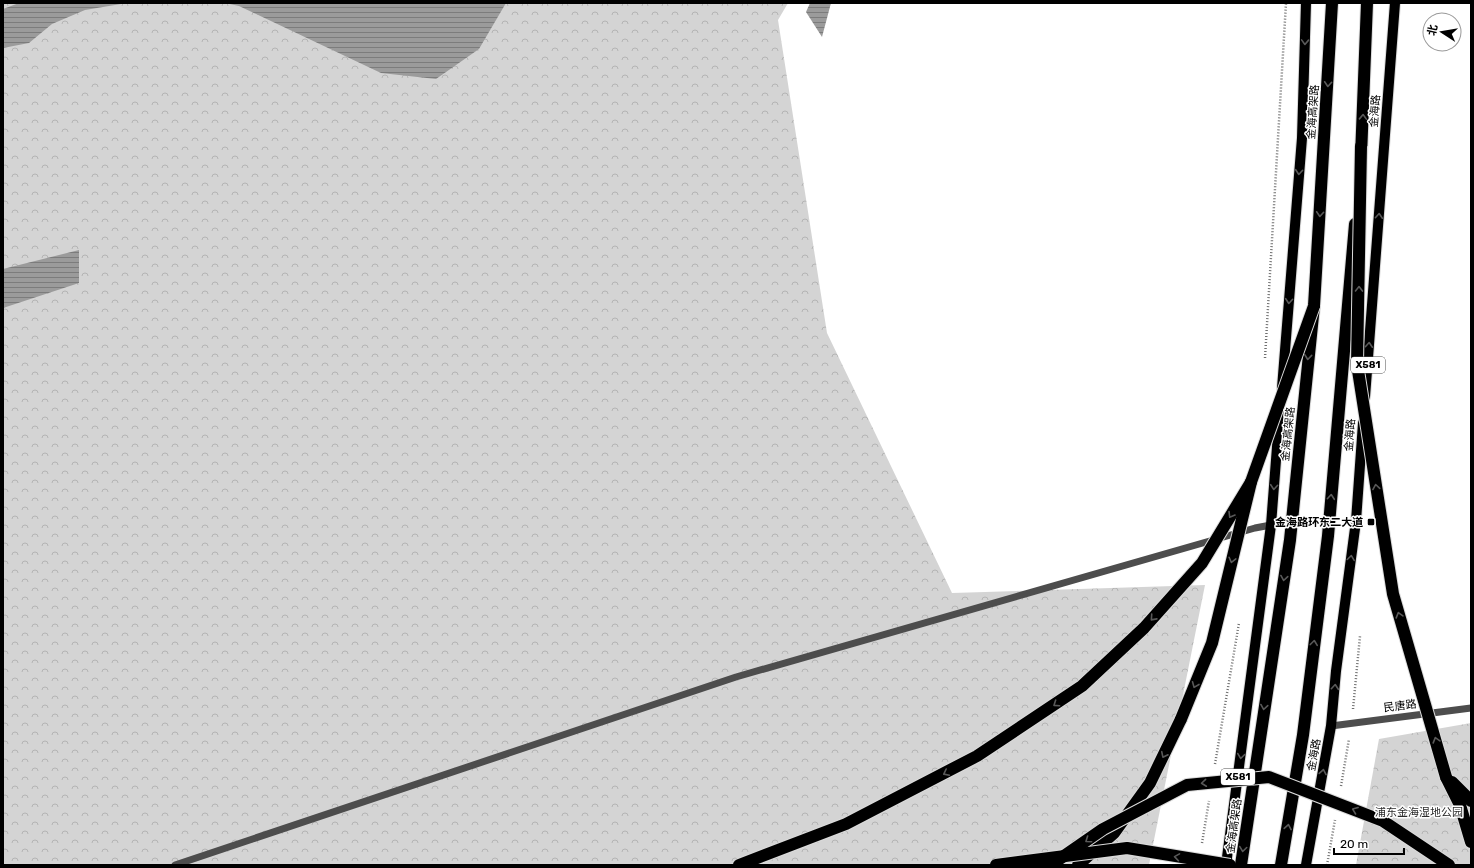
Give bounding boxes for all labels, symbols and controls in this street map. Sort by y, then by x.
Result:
north arrow [1422,12,1462,52]
text: 北 [1425,23,1440,37]
one-way arrow [1301,39,1309,45]
one-way arrow [1324,81,1333,87]
street label: 金海高架路 [1305,84,1321,140]
street label: 金海路 [1367,94,1383,128]
one-way arrow [1358,114,1367,120]
one-way arrow [1295,169,1304,175]
one-way arrow [1315,211,1324,217]
one-way arrow [1374,213,1383,219]
one-way arrow [1355,286,1363,292]
one-way arrow [1284,298,1293,304]
one-way arrow [1365,342,1374,348]
one-way arrow [1304,354,1313,360]
road number: X581 [1351,357,1385,373]
street label: 金海高架路 [1279,406,1297,462]
street label: 金海路 [1342,418,1358,452]
one-way arrow [1269,484,1278,490]
one-way arrow [1373,484,1381,490]
one-way arrow [1326,494,1335,500]
one-way arrow [1228,511,1236,518]
place label: 金海路环东二大道 [1275,516,1363,529]
marker: 金海路环东二大道 [1366,517,1376,527]
one-way arrow [1346,555,1355,562]
one-way arrow [1228,556,1237,563]
one-way arrow [1280,575,1289,581]
one-way arrow [1395,612,1404,619]
one-way arrow [1150,613,1157,621]
one-way arrow [1310,639,1319,646]
one-way arrow [1192,680,1200,688]
one-way arrow [1330,684,1339,690]
street label: 民唐路 [1383,698,1417,714]
one-way arrow [1053,699,1060,706]
one-way arrow [1260,704,1269,710]
one-way arrow [1432,737,1440,743]
street label: 金海路 [1305,738,1323,772]
one-way arrow [1161,750,1169,758]
one-way arrow [1237,753,1246,759]
one-way arrow [942,768,950,776]
one-way arrow [1318,768,1327,775]
road number: X581 [1221,769,1255,785]
one-way arrow [1201,779,1207,788]
street label: 金海高架路 [1224,798,1244,854]
park label: 浦东金海湿地公园 [1375,806,1463,819]
one-way arrow [1352,807,1359,815]
one-way arrow [1283,823,1292,830]
scale bar [1334,830,1404,856]
one-way arrow [1085,835,1092,843]
text: 20 m [1340,837,1368,851]
one-way arrow [1239,846,1248,852]
one-way arrow [1174,853,1180,861]

